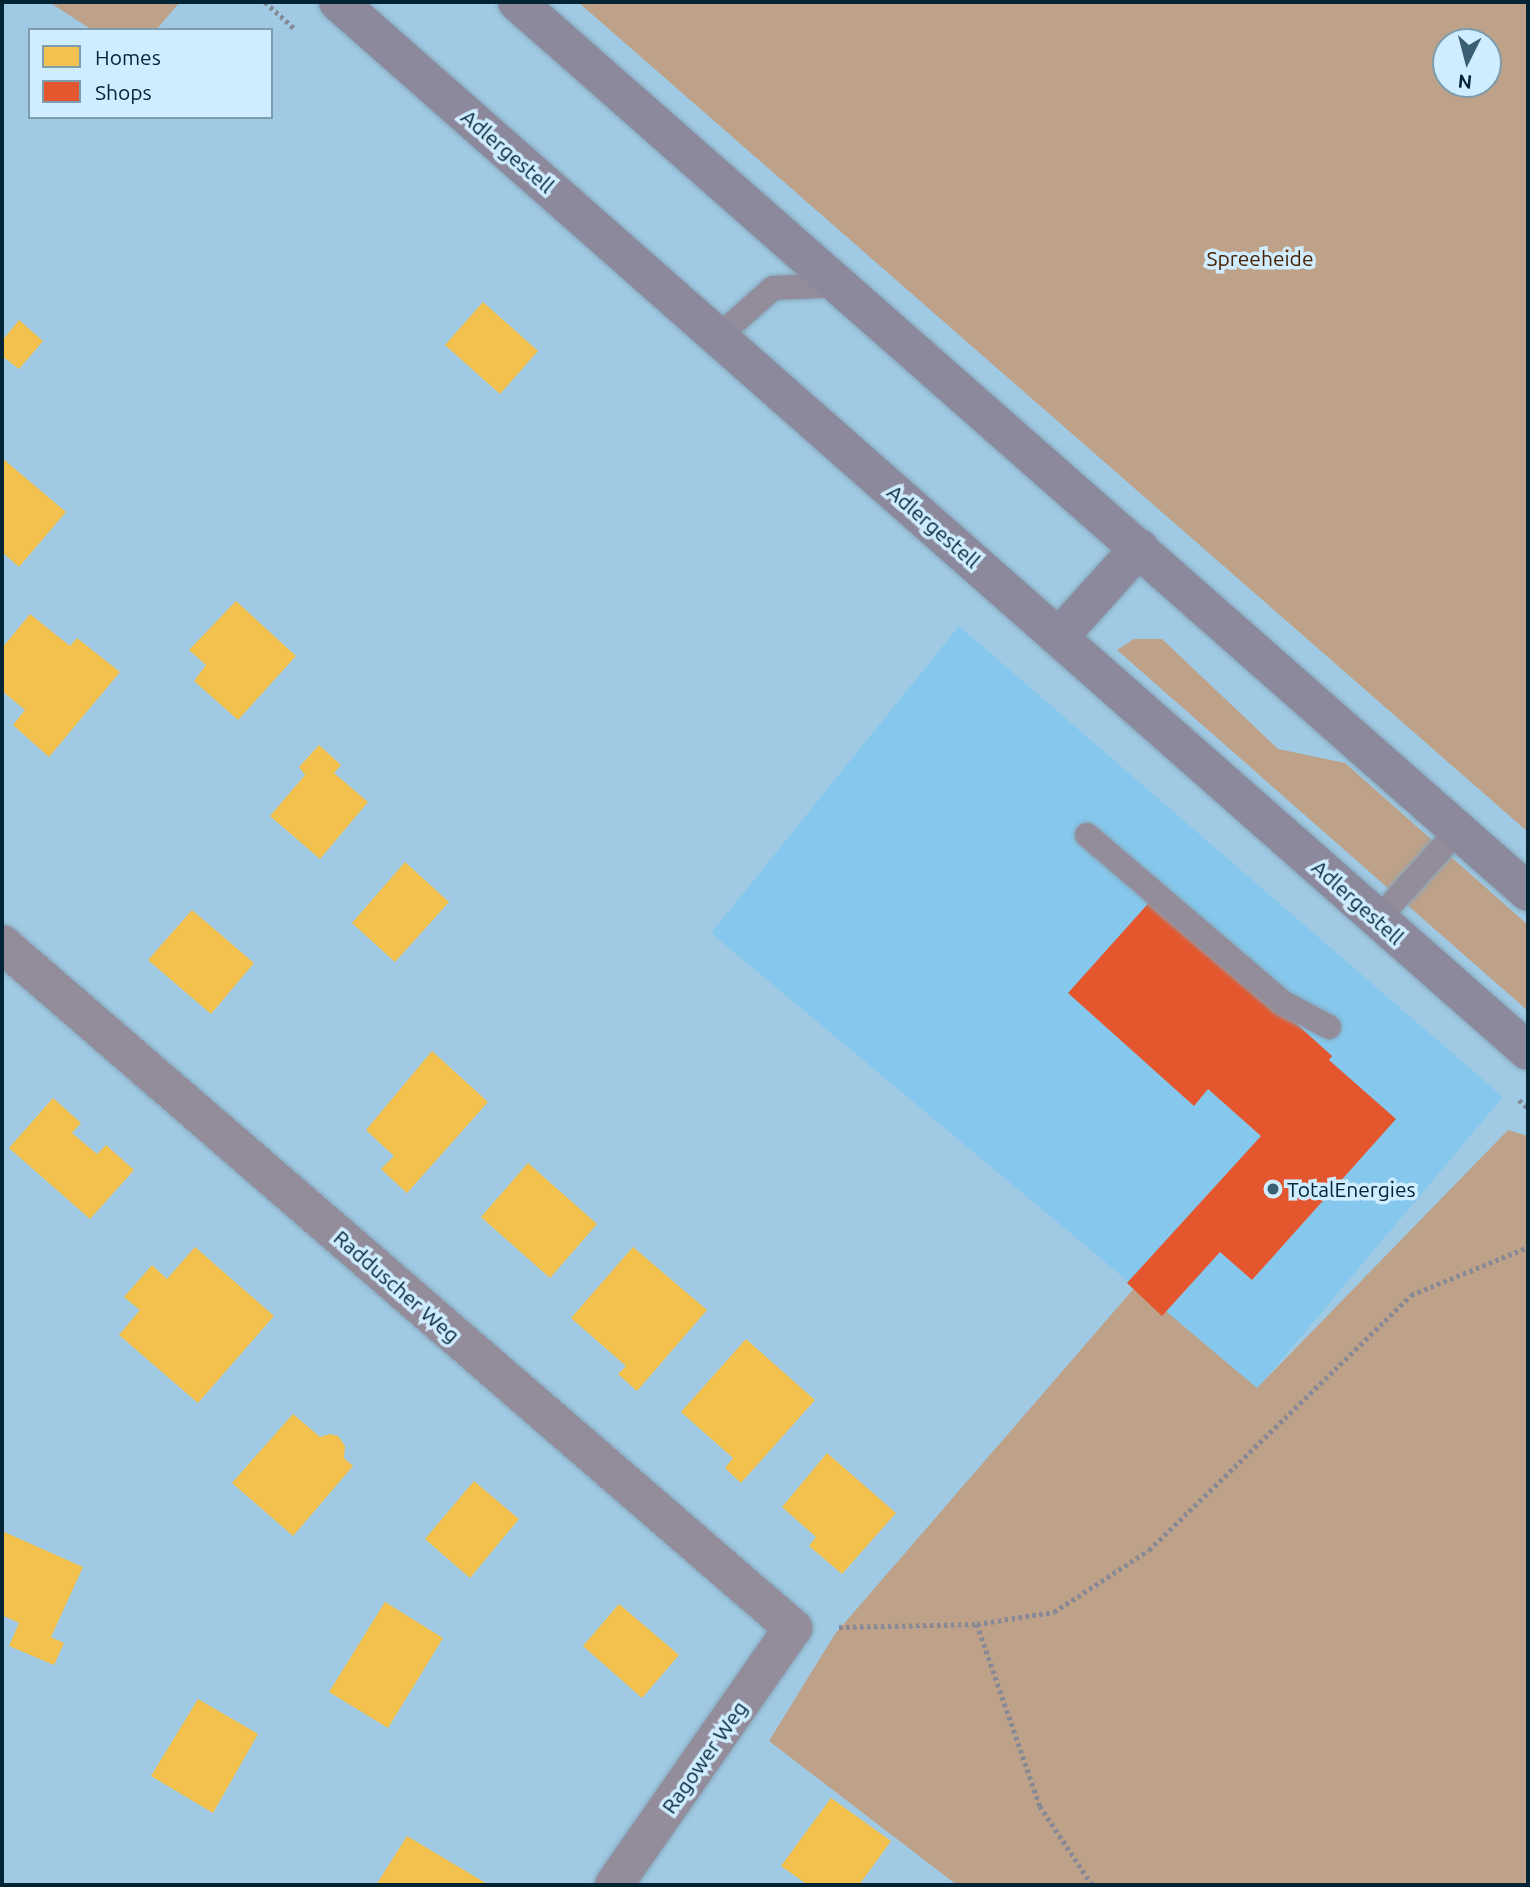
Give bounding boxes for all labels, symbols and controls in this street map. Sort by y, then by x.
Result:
legend [28,28,273,119]
north arrow [1432,28,1502,98]
text: Homes [95,45,161,69]
text: N [1457,70,1473,94]
text: Shops [95,80,152,104]
street label: Adlergestell [457,104,559,198]
park label: Spreeheide [1207,245,1313,271]
street label: Adlergestell [883,479,985,573]
street label: Adlergestell [1307,854,1409,950]
place label: TotalEnergies [1287,1176,1416,1202]
marker: TotalEnergies [1265,1181,1281,1197]
street label: Radduscher Weg [329,1225,465,1347]
street label: Ragower Weg [656,1696,752,1818]

